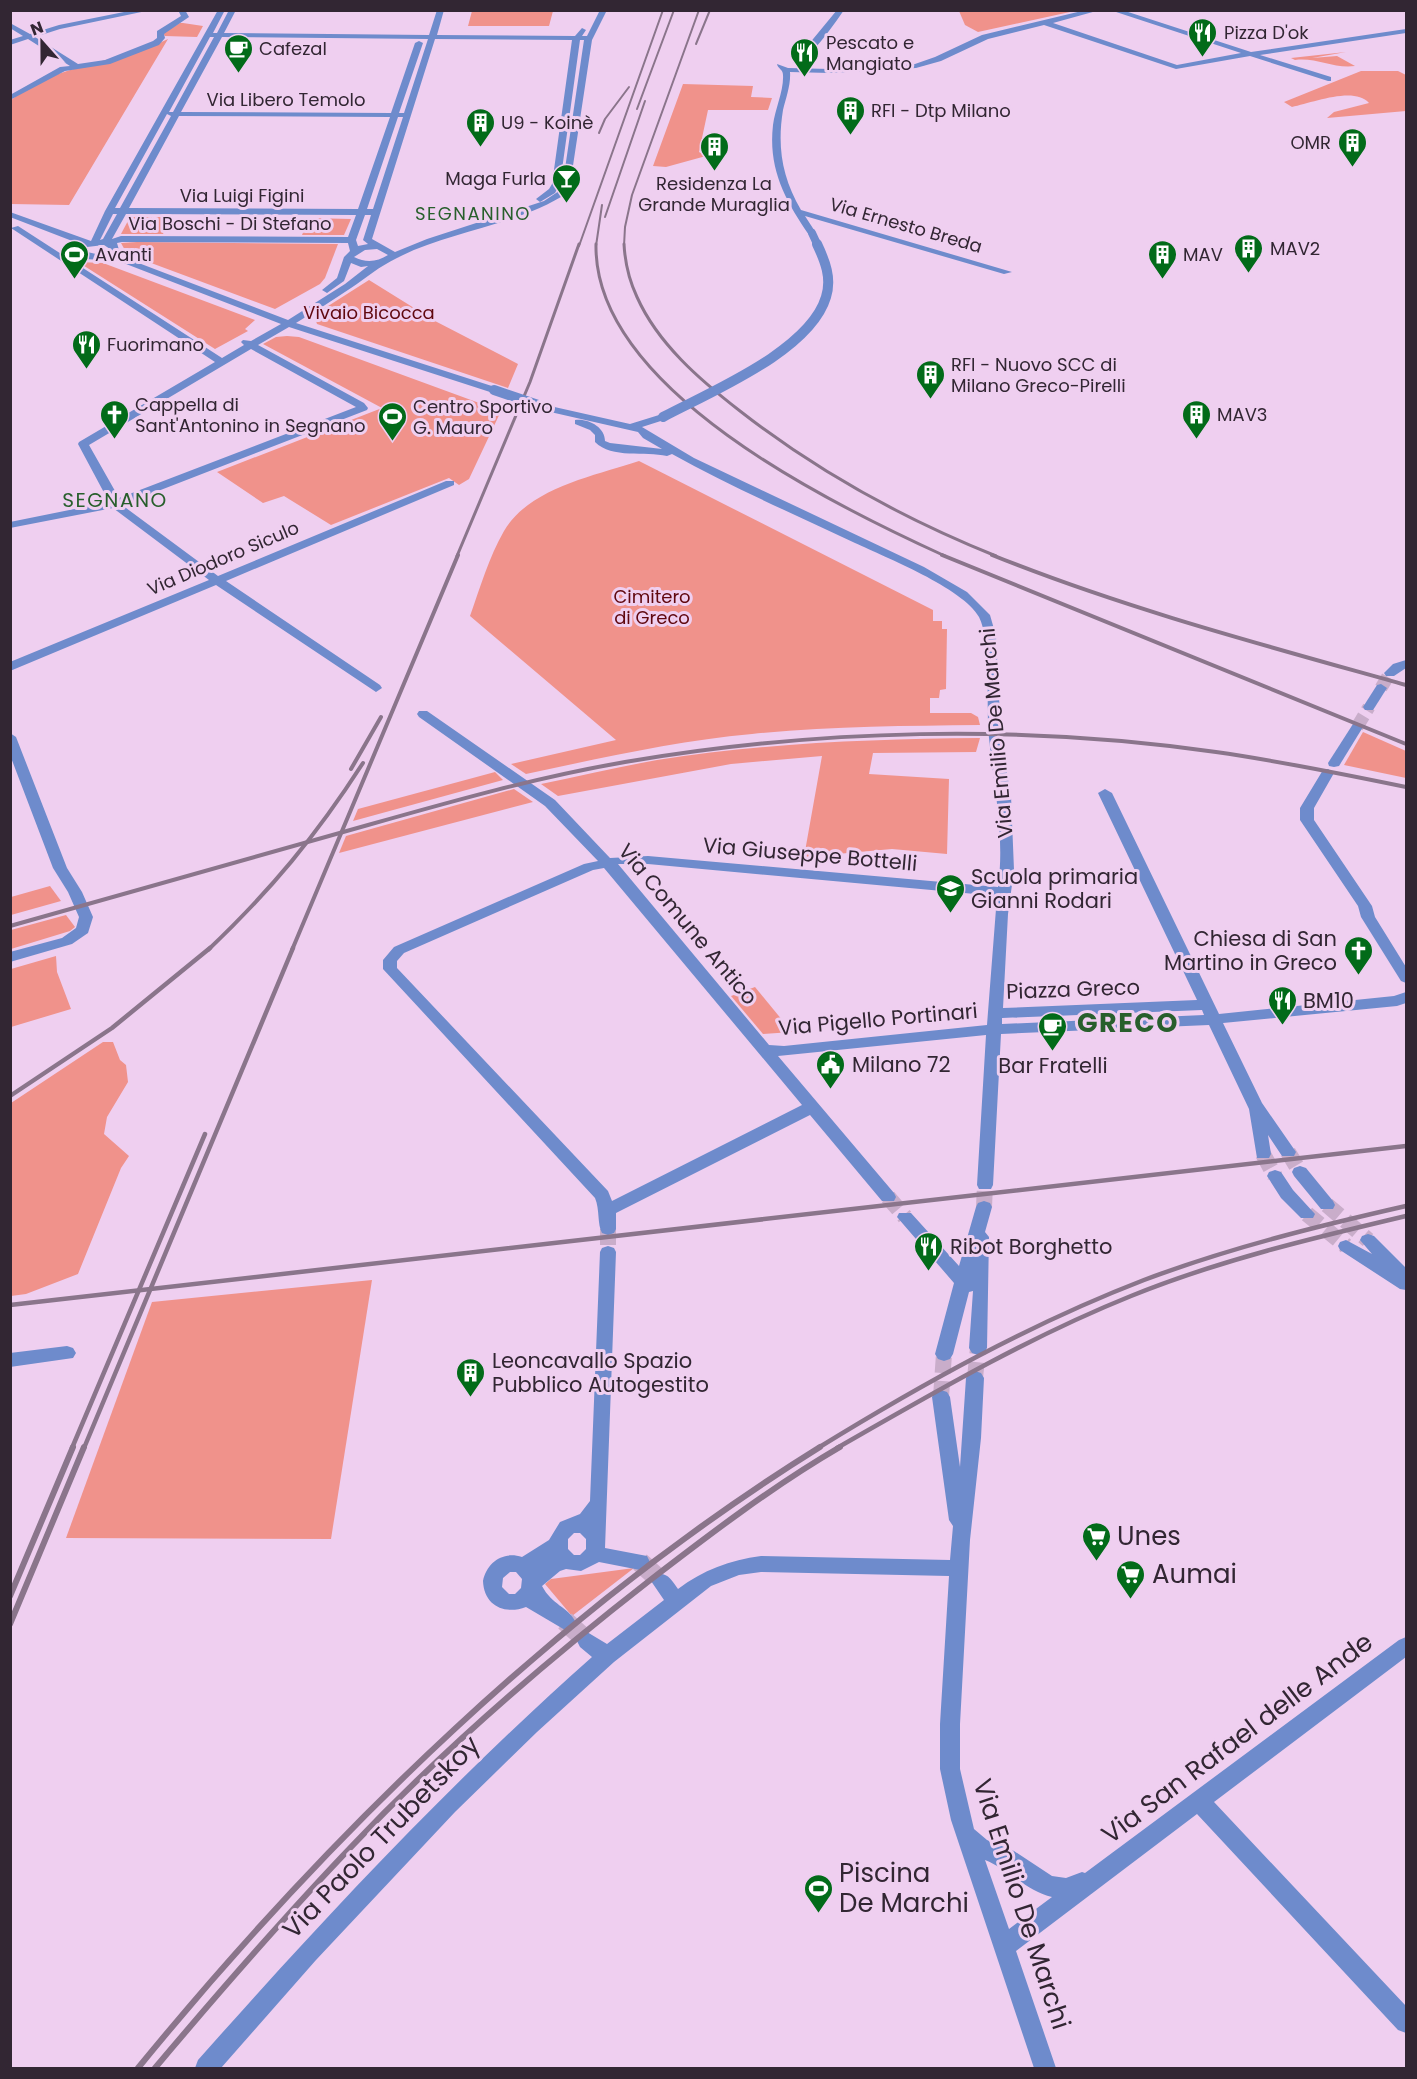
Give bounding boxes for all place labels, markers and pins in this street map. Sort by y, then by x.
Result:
restaurant icon: Pizza D'ok [1187,16,1219,58]
place label: Pizza D'ok [1224,20,1309,45]
place label: Pescato e Mangiato [826,30,914,76]
cafe icon: Cafezal [222,32,254,74]
place label: Cafezal [259,36,327,61]
restaurant icon: Pescato e Mangiato [789,36,821,78]
building icon: RFI - Dtp Milano [834,94,866,136]
place label: RFI - Dtp Milano [871,98,1011,123]
building icon: U9 - Koinè [464,106,496,148]
place label: U9 - Koinè [501,110,593,135]
building icon: OMR [1336,126,1368,168]
building icon: Residenza La Grande Muraglia [698,130,730,172]
place label: OMR [1290,130,1331,155]
bar icon: Maga Furla [551,162,583,204]
place label: Maga Furla [445,166,546,191]
place label: Residenza La Grande Muraglia [638,171,790,217]
building icon: MAV2 [1233,232,1265,274]
place label: MAV2 [1270,236,1320,261]
sports icon: Avanti [58,238,90,280]
building icon: MAV [1146,238,1178,280]
place label: Avanti [95,242,152,267]
place label: MAV [1183,242,1223,267]
restaurant icon: Fuorimano [70,328,102,370]
place label: Fuorimano [107,332,204,357]
place label: RFI - Nuovo SCC di Milano Greco-Pirelli [951,352,1126,398]
building icon: RFI - Nuovo SCC di Milano Greco-Pirelli [914,358,946,400]
place label: Cappella di Sant'Antonino in Segnano [135,392,366,438]
place label: Centro Sportivo G. Mauro [413,394,553,440]
church icon: Cappella di Sant'Antonino in Segnano [98,398,130,440]
building icon: MAV3 [1180,398,1212,440]
sports icon: Centro Sportivo G. Mauro [376,400,408,442]
place label: MAV3 [1217,402,1267,427]
place label: Scuola primaria Gianni Rodari [971,862,1138,915]
school or university icon: Scuola primaria Gianni Rodari [934,872,966,914]
place label: Chiesa di San Martino in Greco [1164,924,1337,977]
church icon: Chiesa di San Martino in Greco [1342,934,1374,976]
restaurant icon: BM10 [1266,984,1298,1026]
place label: BM10 [1303,986,1354,1015]
cafe icon: Bar Fratelli [1037,1010,1069,1052]
public building icon: Milano 72 [815,1048,847,1090]
place label: Milano 72 [852,1050,951,1079]
place label: Bar Fratelli [998,1051,1108,1080]
restaurant icon: Ribot Borghetto [913,1230,945,1272]
place label: Ribot Borghetto [950,1232,1112,1261]
place label: Leoncavallo Spazio Pubblico Autogestito [492,1346,709,1399]
building icon: Leoncavallo Spazio Pubblico Autogestito [455,1356,487,1398]
place label: Unes [1117,1518,1181,1554]
supermarket icon: Unes [1080,1520,1112,1562]
place label: Aumai [1152,1556,1237,1592]
supermarket icon: Aumai [1115,1558,1147,1600]
place label: Piscina De Marchi [839,1855,969,1921]
sports icon: Piscina De Marchi [802,1872,834,1914]

